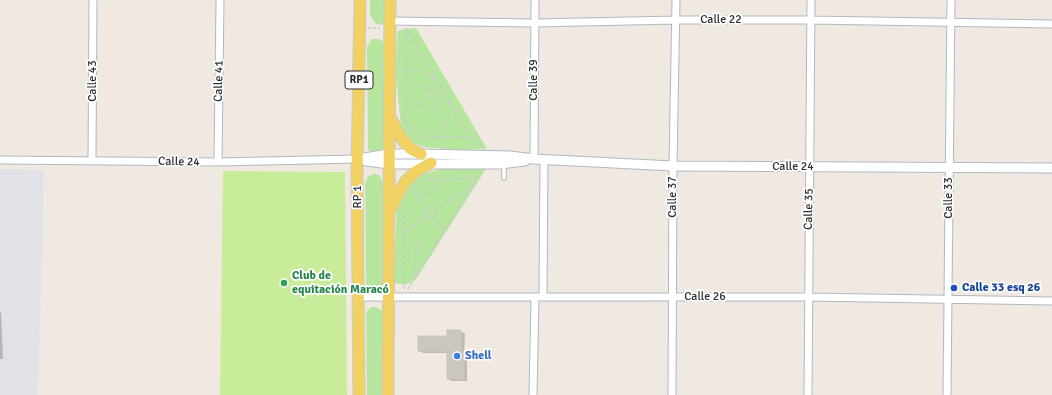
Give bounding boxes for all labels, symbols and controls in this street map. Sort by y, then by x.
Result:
street label: Calle 22 [700,13,742,27]
street label: Calle 39 [527,59,541,101]
street label: Calle 43 [86,60,100,102]
street label: Calle 41 [211,60,227,102]
road number: RP1 [345,71,373,89]
street label: Calle 24 [158,154,200,170]
street label: Calle 24 [772,160,814,174]
street label: Calle 37 [666,176,680,218]
street label: Calle 33 [942,177,956,219]
street label: RP 1 [351,185,365,209]
street label: Calle 35 [801,188,817,230]
place label: Club de equitación Maracó [292,269,389,297]
marker: Club de equitación Maracó [279,278,289,288]
place label: Calle 33 esq 26 [962,281,1040,295]
marker: Calle 33 esq 26 [949,283,959,293]
street label: Calle 26 [684,290,726,304]
place label: Shell [465,349,492,363]
marker: Shell [452,351,462,361]

